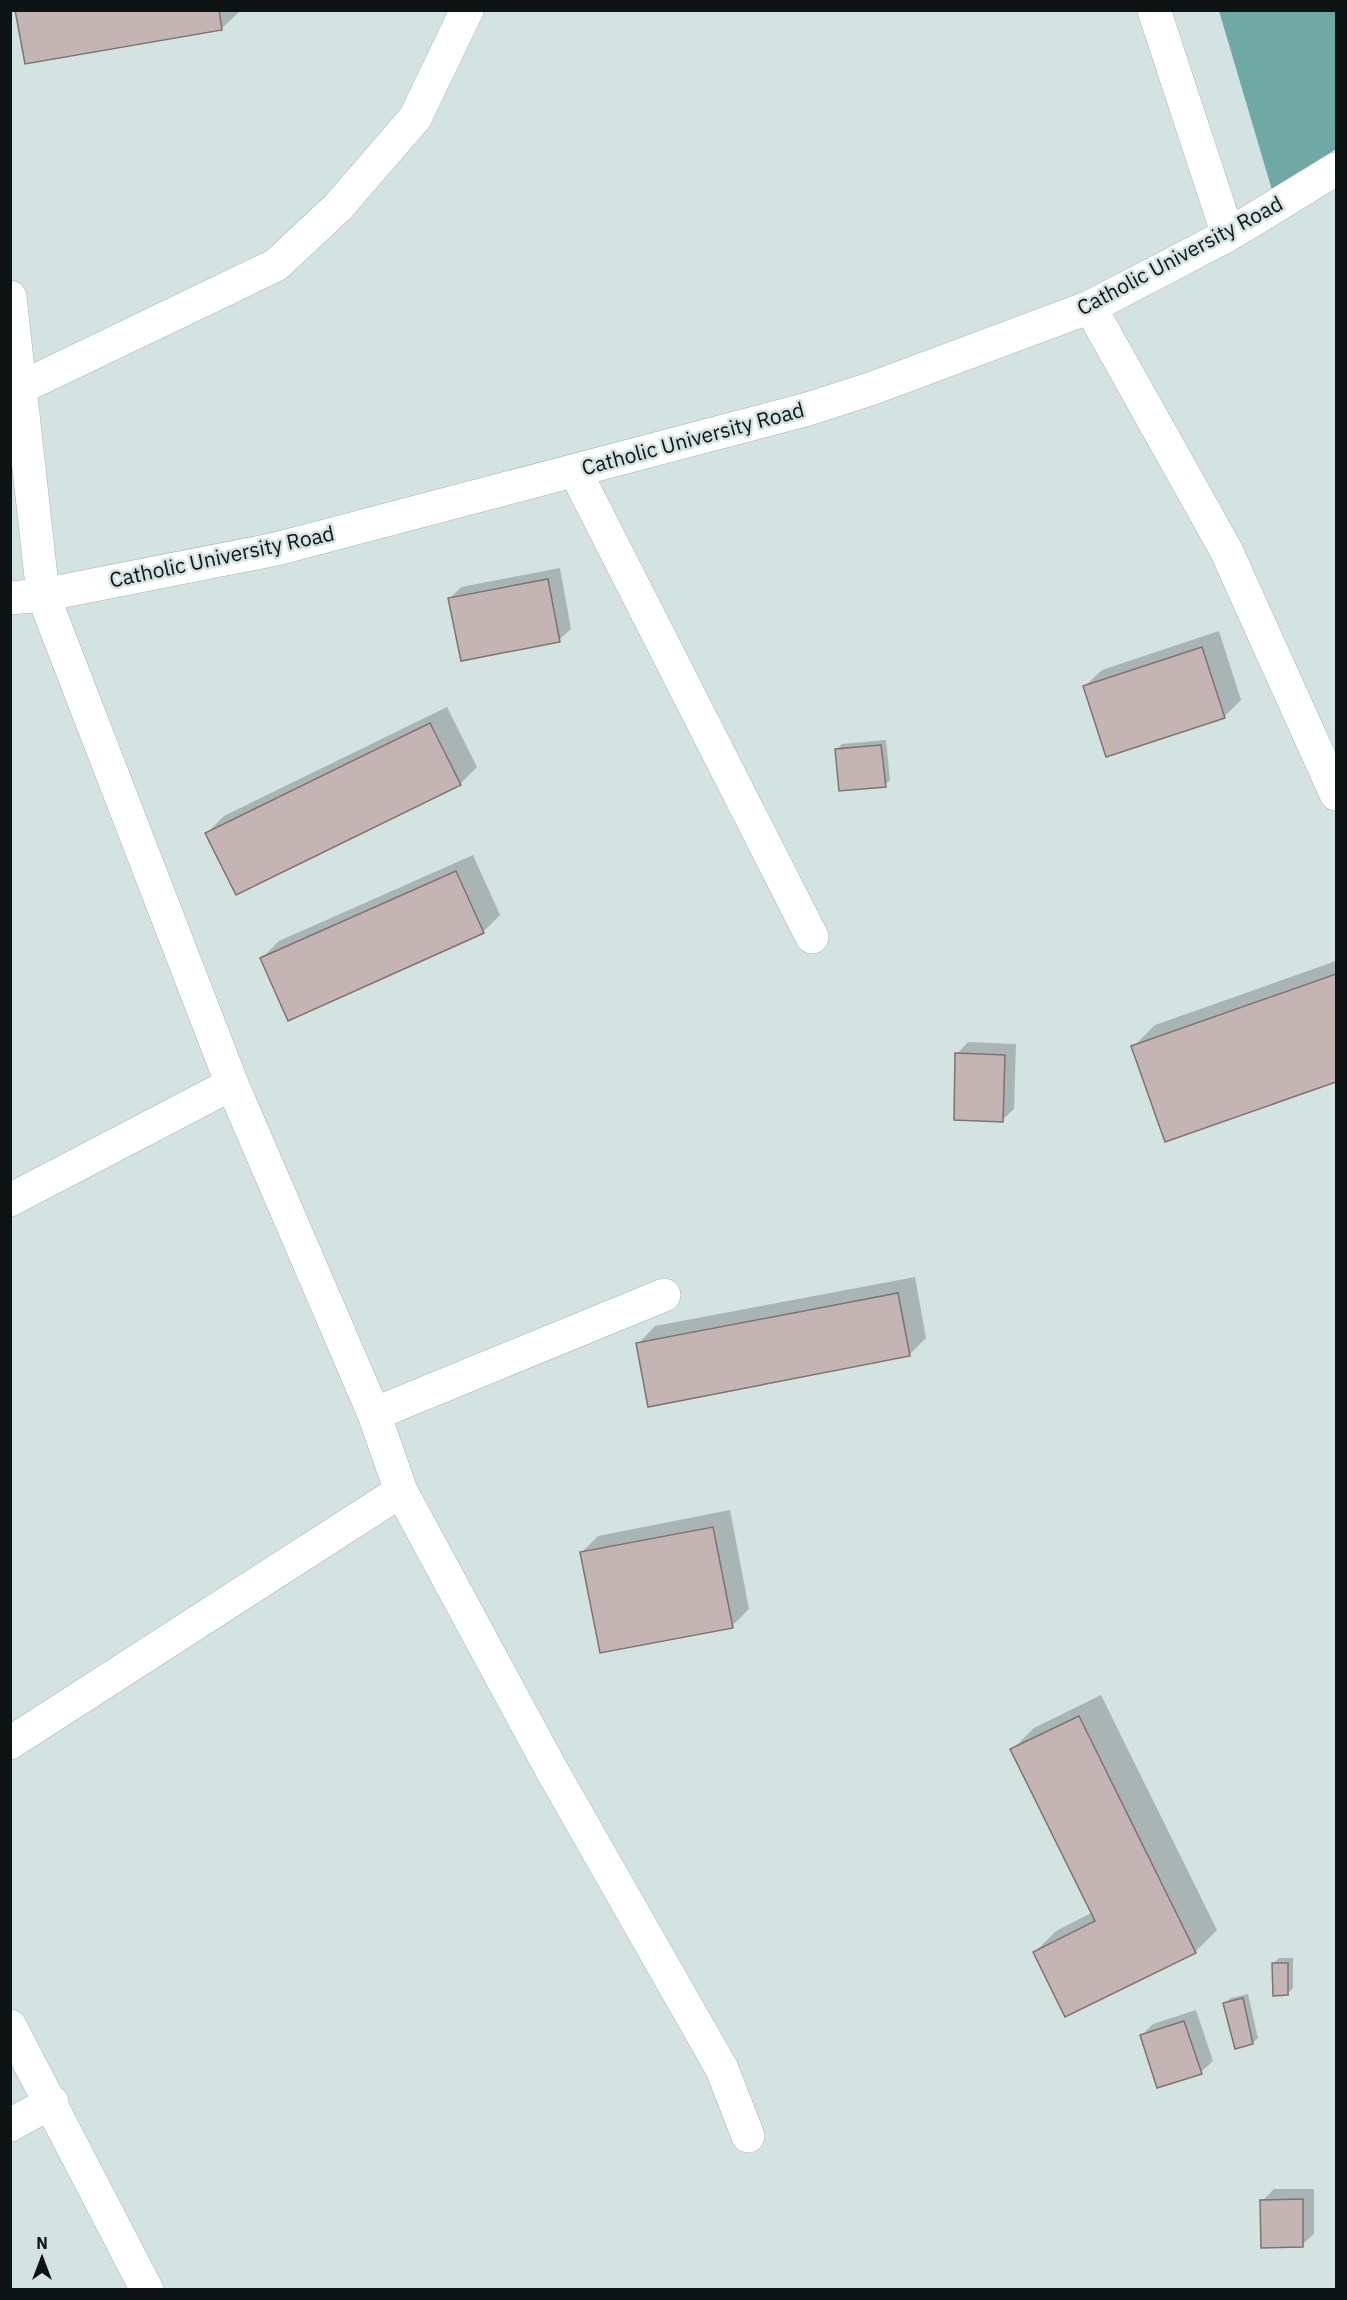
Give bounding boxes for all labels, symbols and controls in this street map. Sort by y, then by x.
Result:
street label: Catholic University Road [1072,189,1287,321]
street label: Catholic University Road [578,395,807,481]
street label: Catholic University Road [107,519,337,594]
north arrow [12,2228,72,2288]
text: N [36,2233,48,2253]

